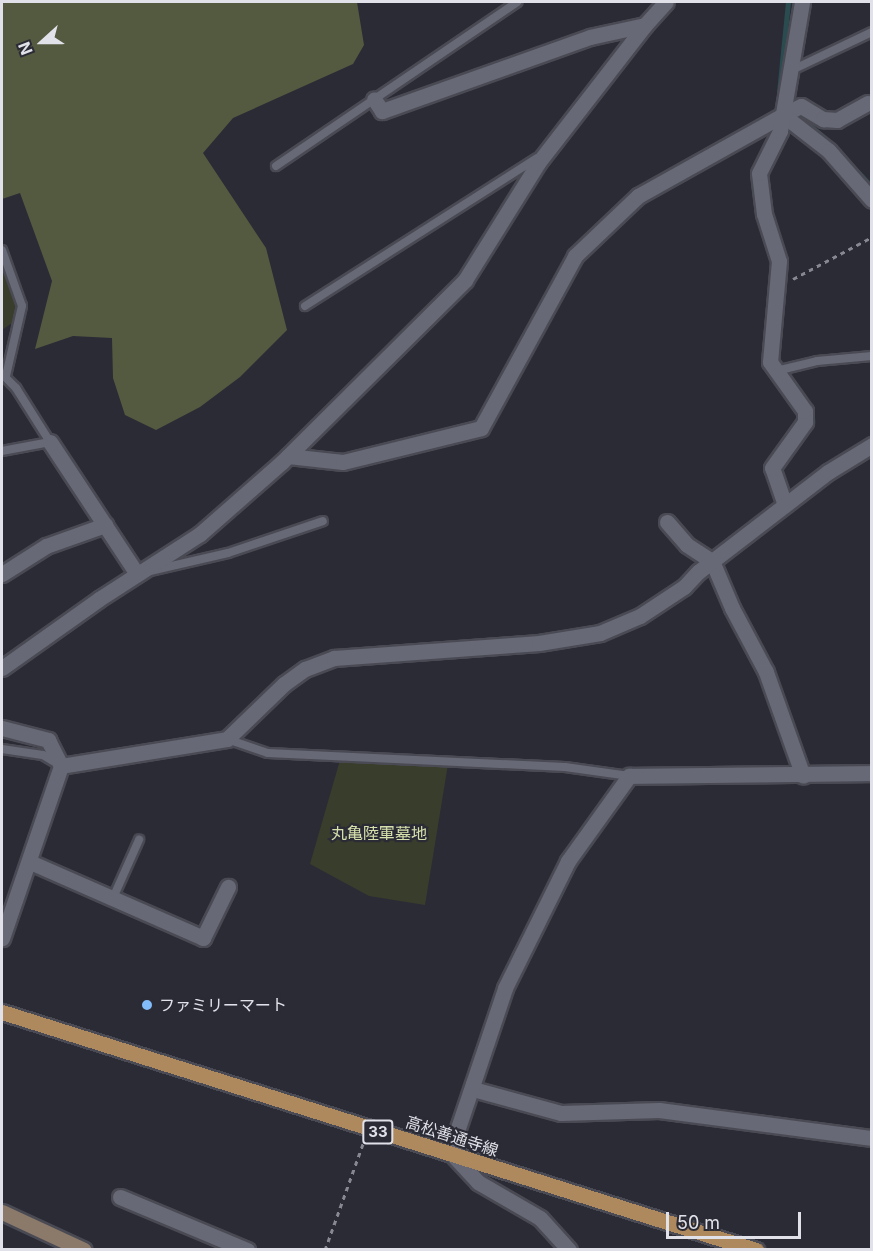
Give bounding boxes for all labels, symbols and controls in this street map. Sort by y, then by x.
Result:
north arrow [12,12,72,72]
text: N [14,39,37,58]
park label: 丸亀陸軍墓地 [331,823,427,843]
place label: ファミリーマート [159,995,287,1015]
marker: ファミリーマート [140,998,154,1012]
street label: 高松善通寺線 [403,1112,501,1160]
road number: 33 [362,1120,394,1144]
scale bar [669,1200,804,1238]
text: 50 m [677,1212,720,1233]

